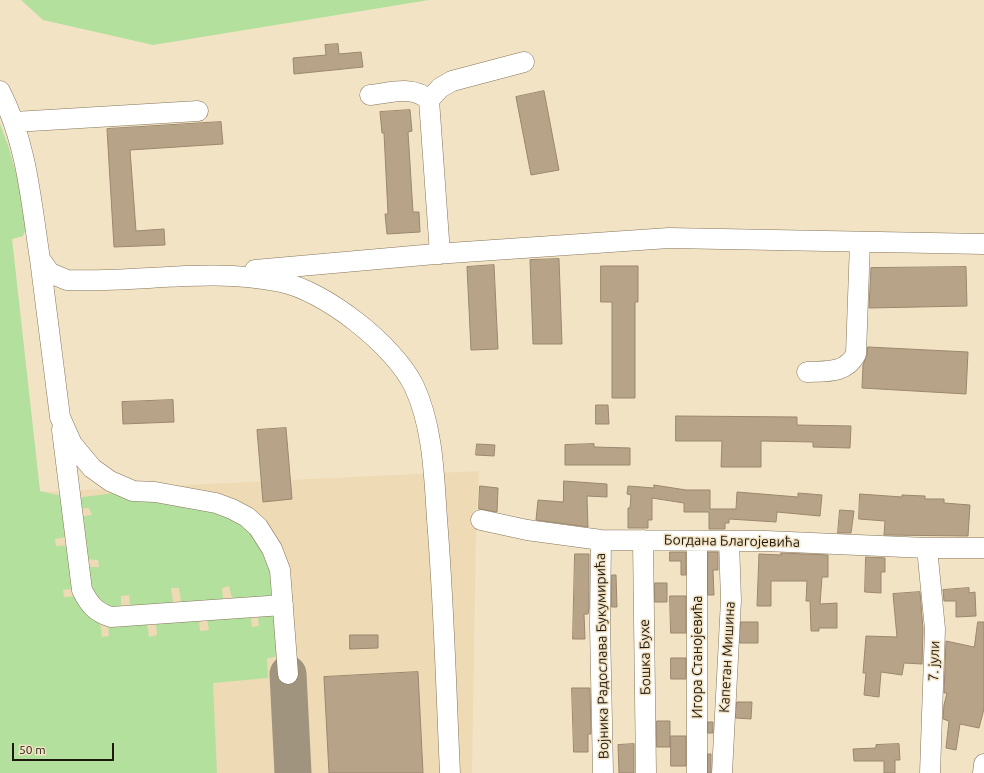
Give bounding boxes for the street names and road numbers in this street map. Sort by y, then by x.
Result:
street label: Богдана Благојевића [664,531,800,551]
street label: Војника Радослава Букумирића [592,553,612,759]
street label: Игора Станојевића [689,596,705,718]
street label: Капетан Мишина [716,601,738,713]
street label: Бошка Бухе [636,619,654,695]
street label: 7. јули [925,640,943,682]

